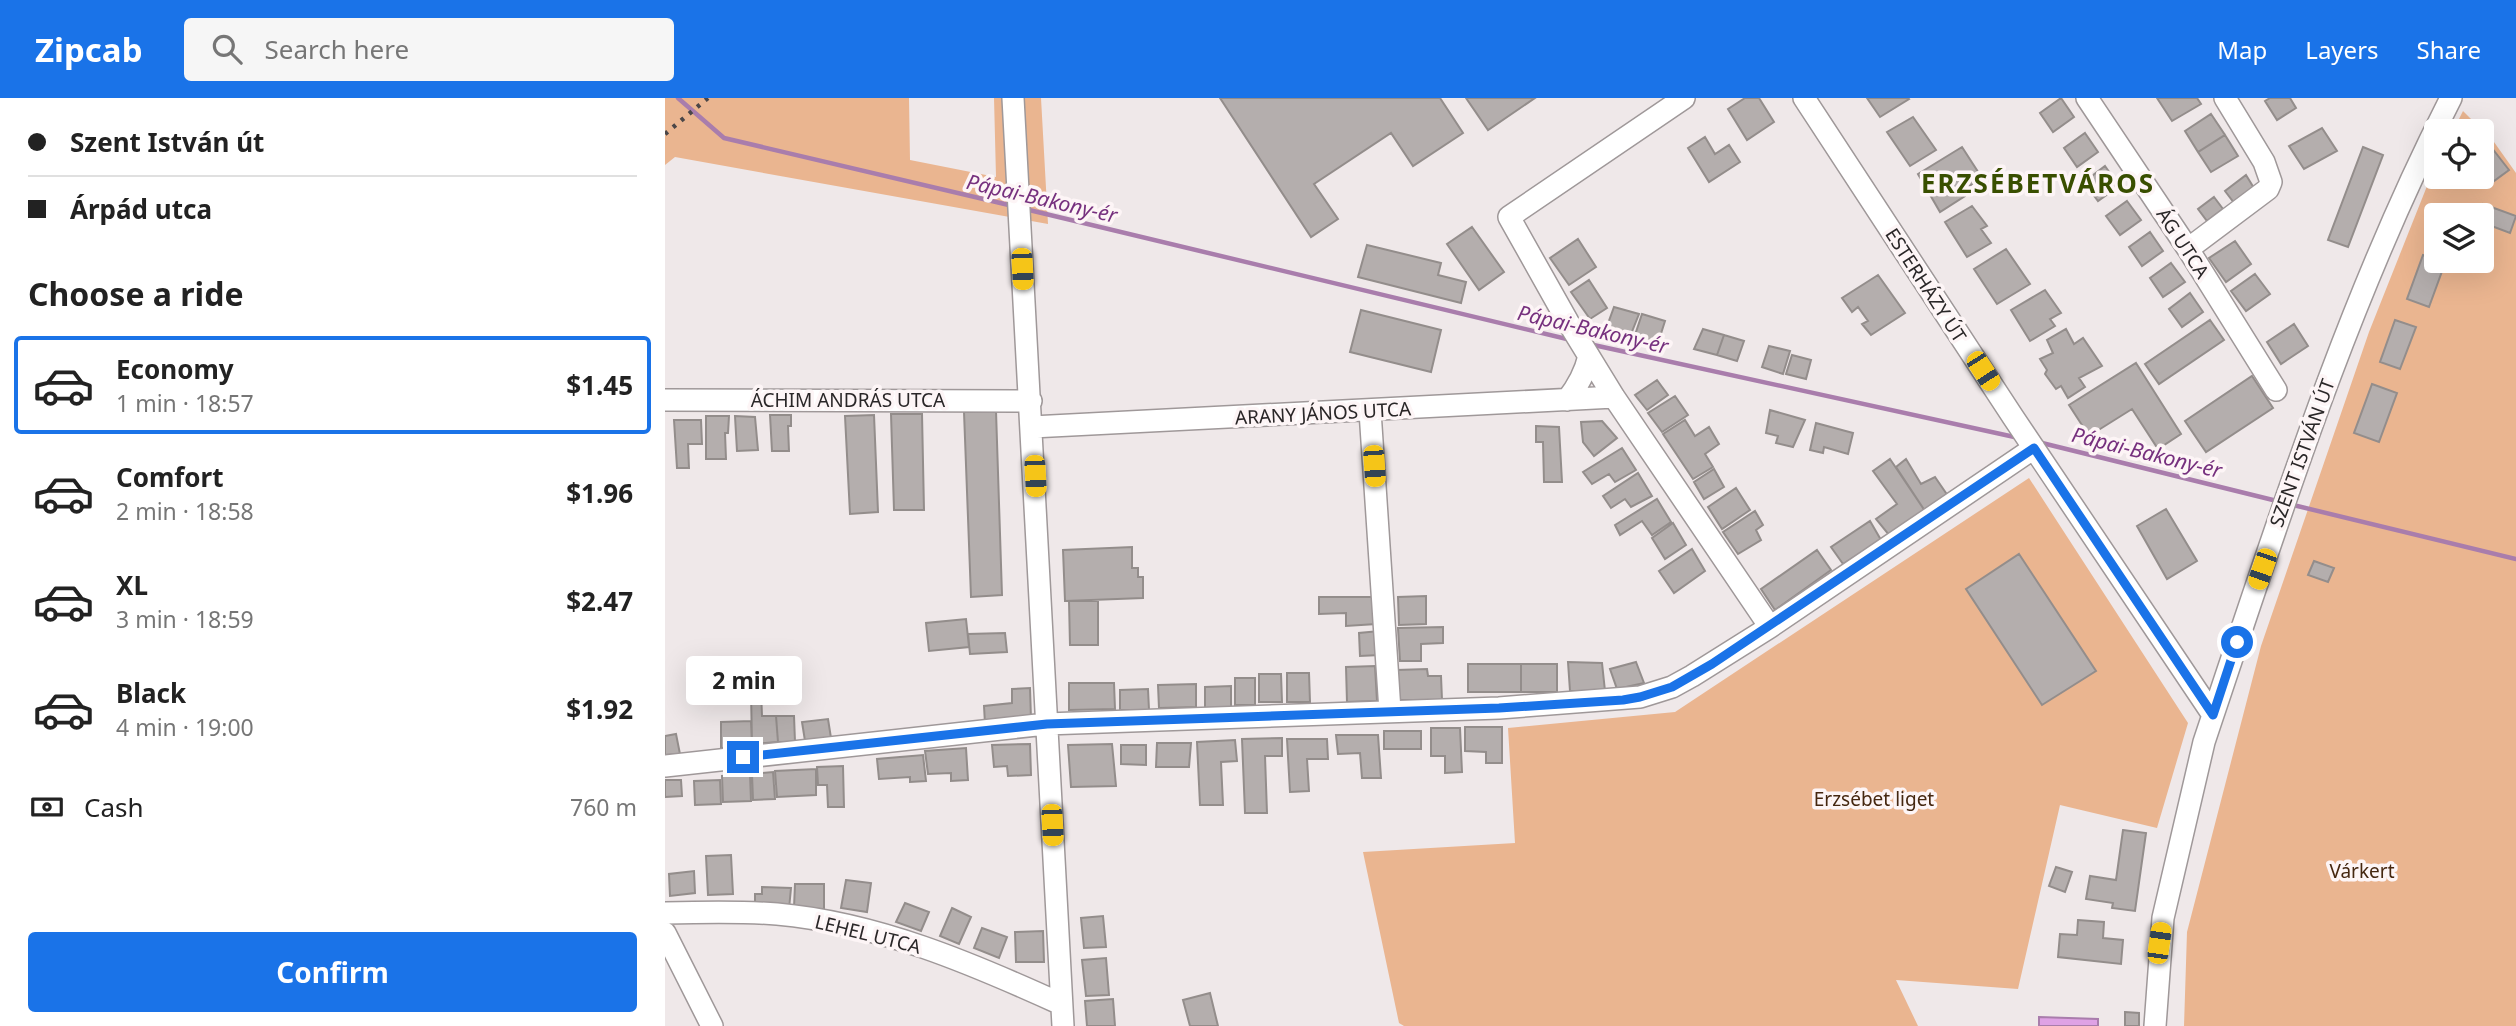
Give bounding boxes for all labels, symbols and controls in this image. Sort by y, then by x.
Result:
search box [184,18,674,81]
text: Zipcab [35,27,142,72]
icon: search [208,30,246,68]
text: Search here [264,31,409,67]
text: Map [2217,33,2267,66]
text: Layers [2305,33,2379,66]
text: Share [2417,33,2481,66]
map controls [2424,119,2494,273]
button: locate [2424,119,2494,189]
text: Szent István út [70,124,264,160]
district label: ERZSÉBETVÁROS [1921,165,2155,201]
water label: Pápai-Bakony-ér [964,167,1122,229]
text: Árpád utca [70,191,212,227]
street label: ÁG UTCA [2151,203,2216,284]
button: layers [2424,203,2494,273]
street label: ESTERHÁZY ÚT [1879,223,1973,347]
car [1011,247,1034,291]
text: Choose a ride [28,272,244,315]
water label: Pápai-Bakony-ér [1515,298,1673,360]
car [1963,348,2004,394]
text: Economy [116,351,234,387]
icon: car [32,354,95,417]
text: $1.45 [566,367,633,403]
street label: SZENT ISTVÁN ÚT [2263,375,2341,531]
text: 1 min · 18:57 [116,387,254,419]
street label: ÁCHIM ANDRÁS UTCA [751,387,946,413]
street label: ARANY JÁNOS UTCA [1234,395,1413,431]
water label: Pápai-Bakony-ér [2069,420,2227,485]
car [1363,444,1386,488]
car [1024,454,1047,498]
text: Comfort [116,459,224,495]
icon: car [32,462,95,525]
text: $1.96 [566,475,633,511]
text: 2 min · 18:58 [116,495,254,527]
car [2246,546,2279,592]
text: XL [116,567,148,603]
icon: car [32,570,95,633]
text: $2.47 [566,583,633,619]
text: 3 min · 18:59 [116,603,254,635]
route start [2221,626,2253,658]
callout: 2 min [685,656,801,704]
text: 2 min [712,664,776,696]
text: Black [116,675,186,711]
icon: car [32,678,95,741]
text: $1.92 [566,691,633,727]
text: 4 min · 19:00 [116,711,254,743]
route end [727,741,759,773]
park label: Erzsébet liget [1814,786,1934,812]
icon: cash [28,788,66,826]
text: Cash [84,789,144,825]
text: 760 m [570,791,637,823]
car [1041,803,1064,847]
park label: Várkert [2329,858,2395,884]
street label: LEHEL UTCA [812,908,925,960]
car [2146,921,2173,965]
button: Confirm [28,932,637,1012]

